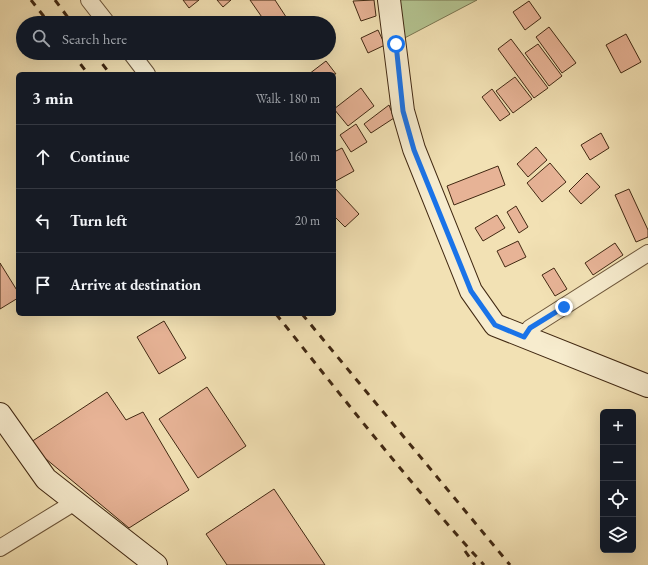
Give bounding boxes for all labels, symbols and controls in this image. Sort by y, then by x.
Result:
search box [16,16,336,60]
icon: search [30,27,52,49]
text: Search here [62,29,127,48]
route start [387,35,405,53]
text: 3 min [32,87,73,109]
text: Walk · 180 m [256,90,320,107]
icon: ahead [32,146,54,168]
text: Continue [70,147,130,166]
text: 160 m [289,148,320,165]
icon: left [32,210,54,232]
text: Turn left [70,211,127,230]
text: 20 m [295,212,320,229]
icon: arrive [32,274,54,296]
text: Arrive at destination [70,275,201,294]
route end [555,298,573,316]
map controls [600,409,636,553]
button: + [600,409,636,445]
button: − [600,445,636,481]
button: locate [600,481,636,517]
button: layers [600,517,636,553]

